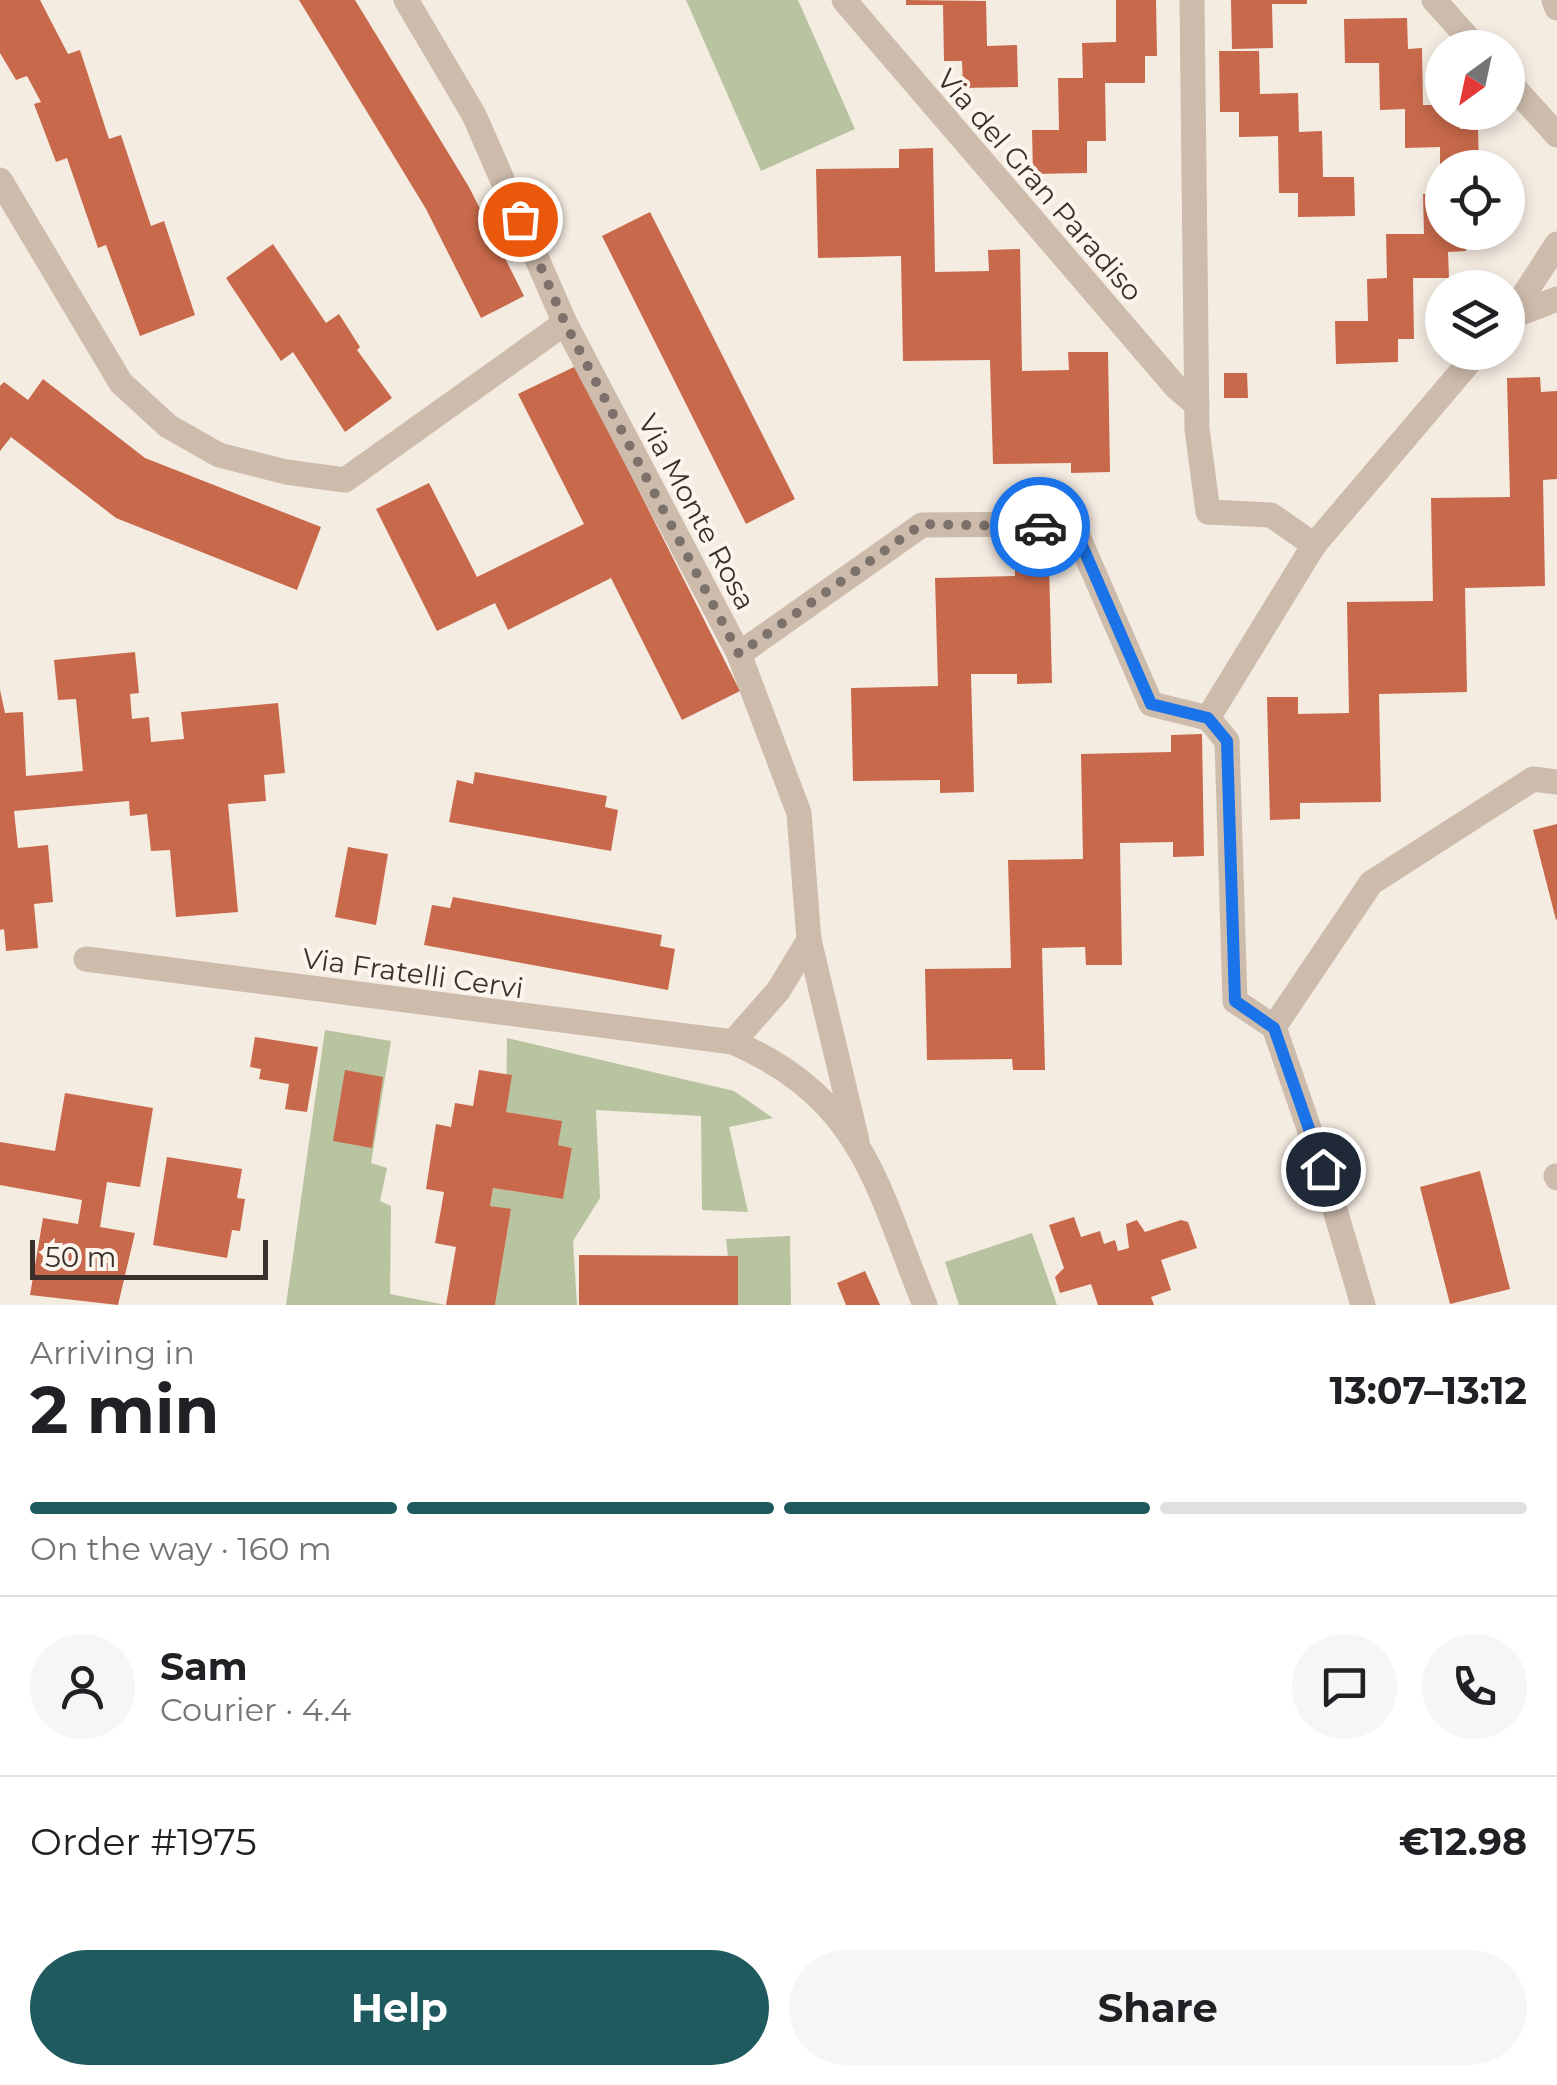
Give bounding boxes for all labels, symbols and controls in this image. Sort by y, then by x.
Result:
north arrow [1425,30,1525,130]
map controls [1425,30,1525,370]
street label: Via del Gran Paradiso [930,62,1150,308]
button: locate [1425,150,1525,250]
pin [478,177,563,262]
icon: bag [493,192,548,247]
button: layers [1425,270,1525,370]
street label: Via Monte Rosa [631,408,763,616]
courier [990,477,1090,577]
icon: car [1013,500,1068,555]
street label: Via Fratelli Cervi [300,941,526,1005]
pin [1281,1127,1366,1212]
icon: home [1296,1142,1351,1197]
scale bar [30,1235,268,1280]
text: 50 m [45,1240,116,1274]
text: Arriving in [30,1333,195,1372]
text: 13:07–13:12 [1329,1367,1527,1414]
text: 2 min [30,1370,219,1449]
text: On the way · 160 m [30,1529,332,1568]
button: person [30,1634,135,1739]
button: chat [1292,1634,1397,1739]
button: phone [1422,1634,1527,1739]
text: Sam [160,1643,248,1690]
text: Courier · 4.4 [160,1690,351,1729]
text: Order #1975 [30,1818,257,1865]
text: €12.98 [1399,1818,1527,1865]
button: Help [30,1950,769,2065]
button: Share [789,1950,1527,2065]

